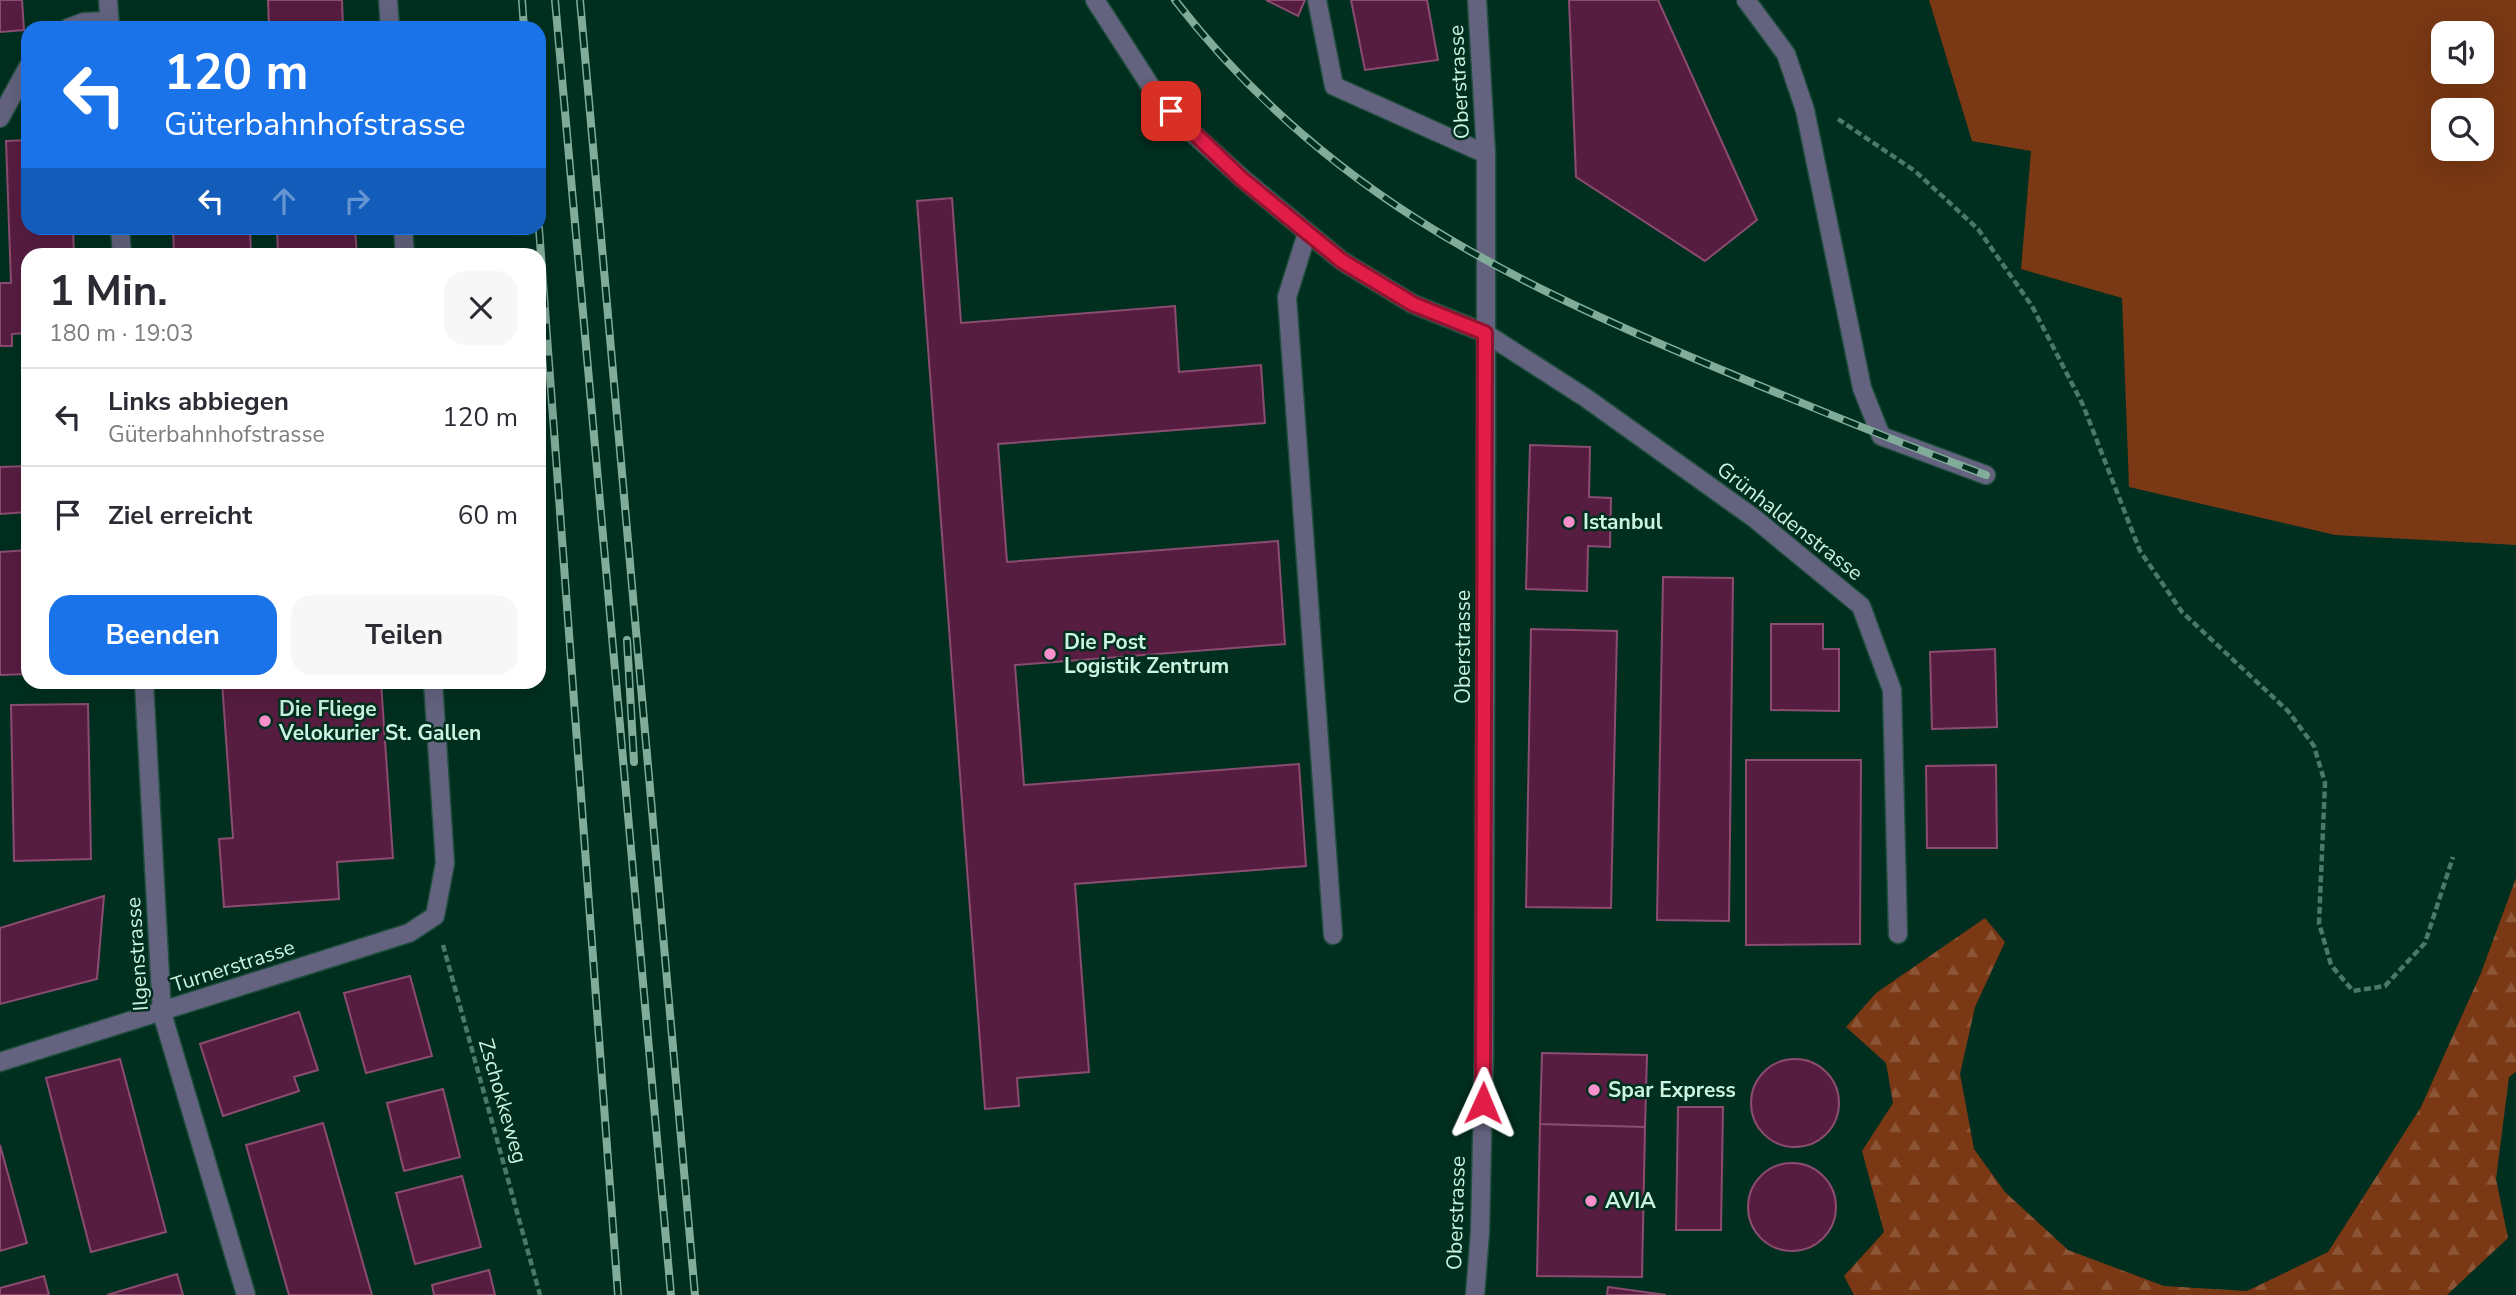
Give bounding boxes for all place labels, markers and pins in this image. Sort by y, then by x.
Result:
pin [1141,81,1201,141]
place label: Istanbul [1583,508,1663,536]
marker: Istanbul [1561,514,1577,530]
place label: Die Post Logistik Zentrum [1064,628,1229,680]
marker: Die Post Logistik Zentrum [1042,646,1058,662]
place label: Die Fliege Velokurier St. Gallen [278,695,481,747]
marker: Die Fliege Velokurier St. Gallen [257,713,273,729]
place label: Spar Express [1608,1076,1736,1104]
marker: Spar Express [1586,1082,1602,1098]
place label: AVIA [1605,1187,1656,1215]
marker: AVIA [1583,1193,1599,1209]

